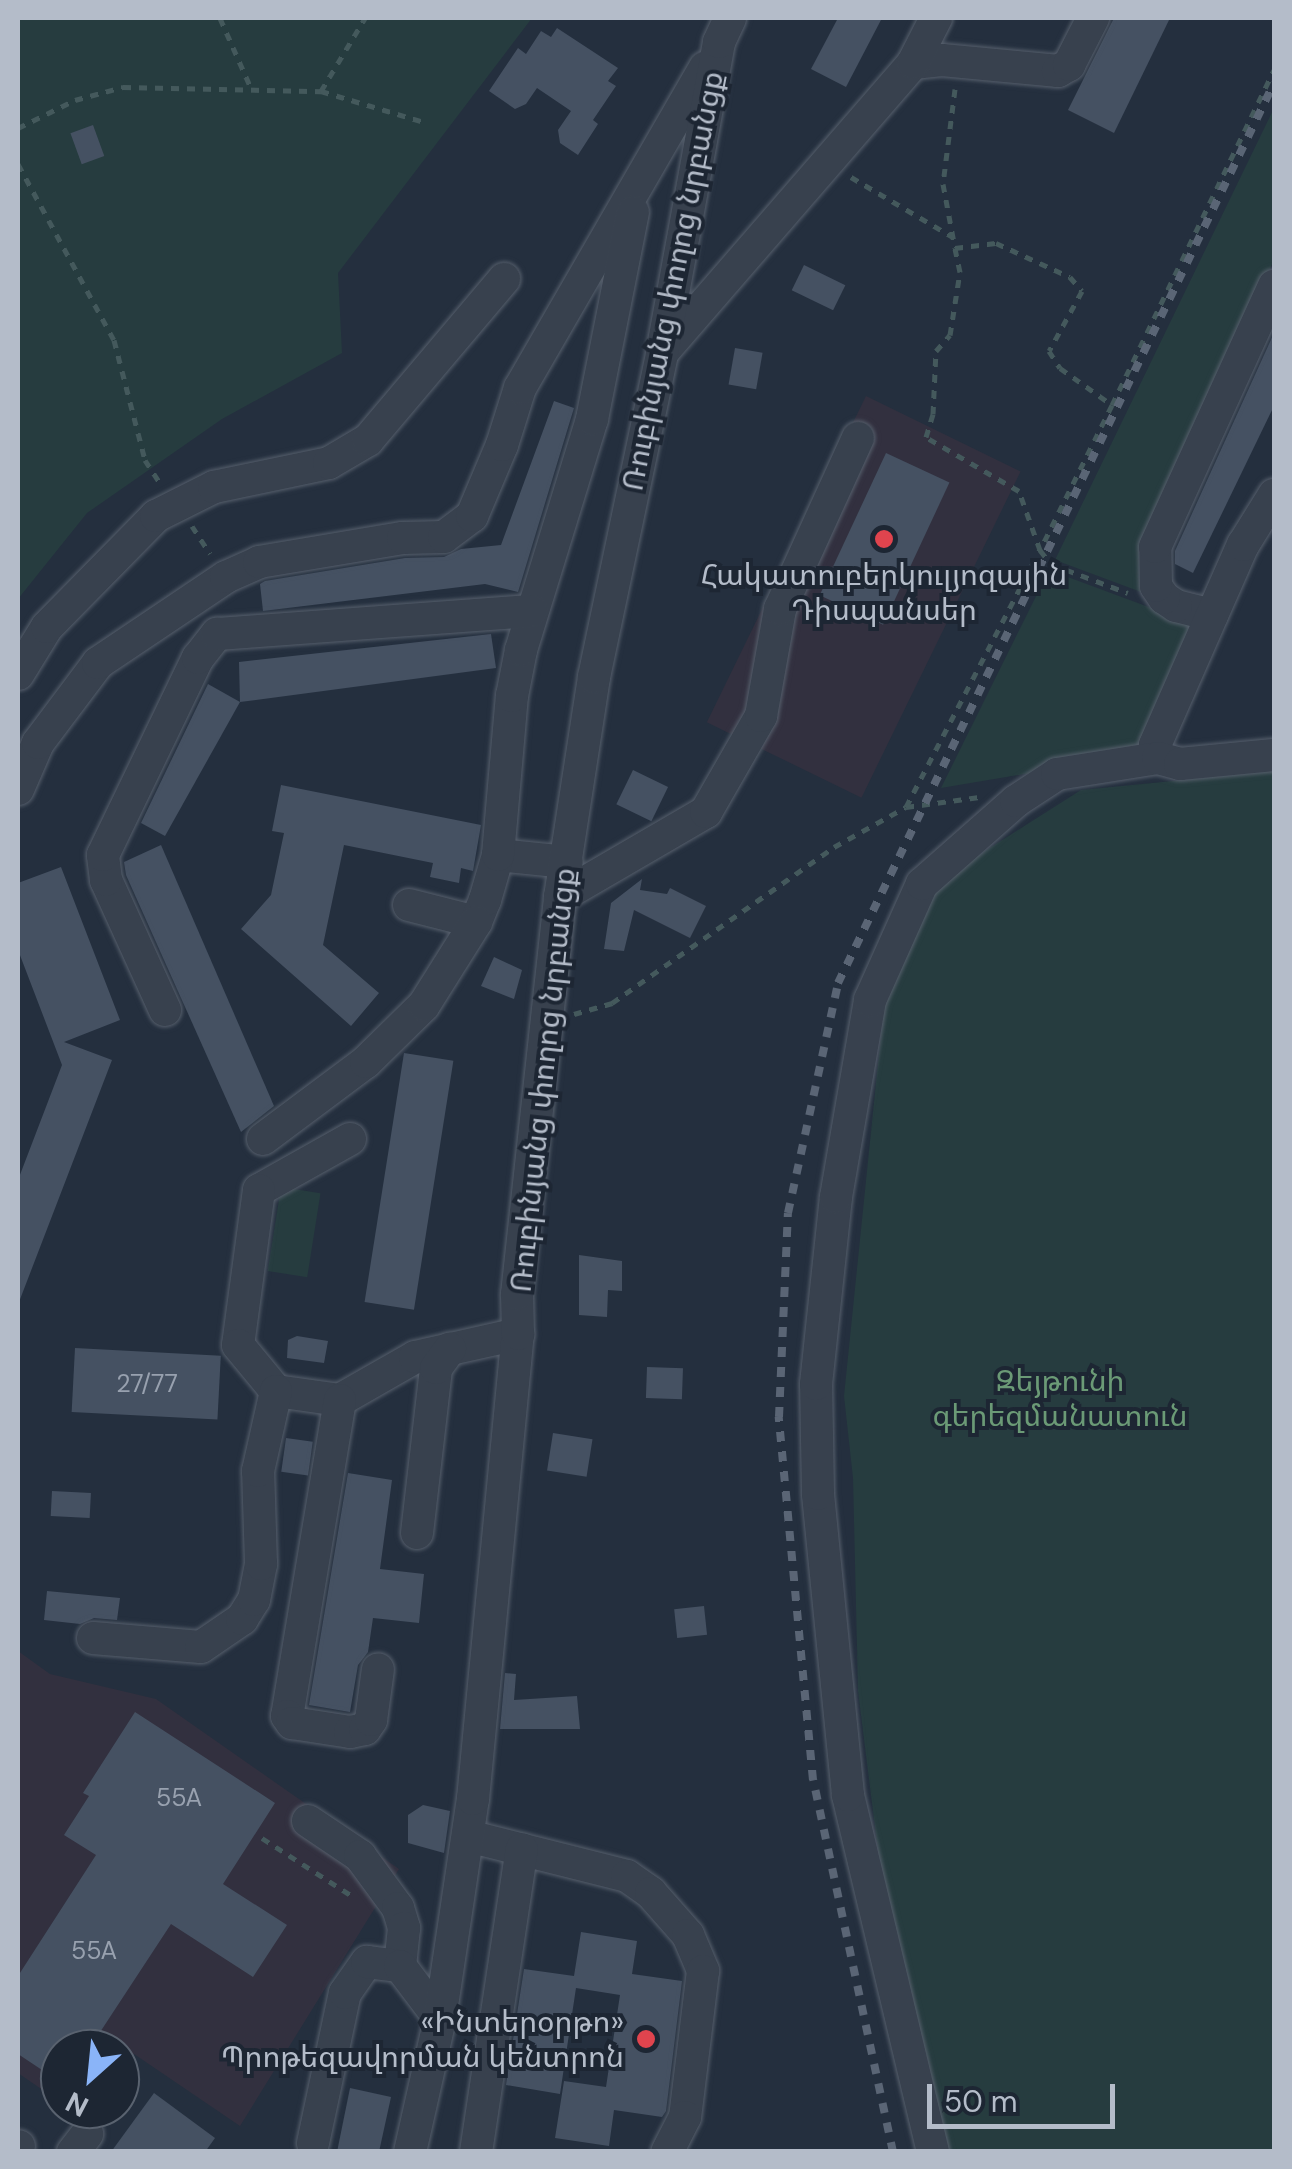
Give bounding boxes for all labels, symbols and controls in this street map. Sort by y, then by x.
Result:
street label: Ռուբինյանց փողոց նրբանցք [615,68,731,494]
marker: Հակատուբերկուլյոզային Դիսպանսեր [871,526,897,552]
place label: Հակատուբերկուլյոզային Դիսպանսեր [701,557,1067,628]
street label: Ռուբինյանց փողոց նրբանցք [503,866,583,1294]
park label: Զեյթունի գերեզմանատուն [932,1363,1188,1434]
house number: 27/77 [116,1369,178,1399]
house number: 55A [156,1783,202,1813]
house number: 55A [71,1936,117,1966]
place label: «Ինտերօրթո» Պրոթեզավորման կենտրոն [221,2004,624,2074]
marker: «Ինտերօրթո» Պրոթեզավորման կենտրոն [633,2026,659,2052]
north arrow [40,2029,140,2129]
scale bar [932,2064,1120,2126]
text: 50 m [944,2082,1018,2121]
text: N [60,2083,95,2126]

